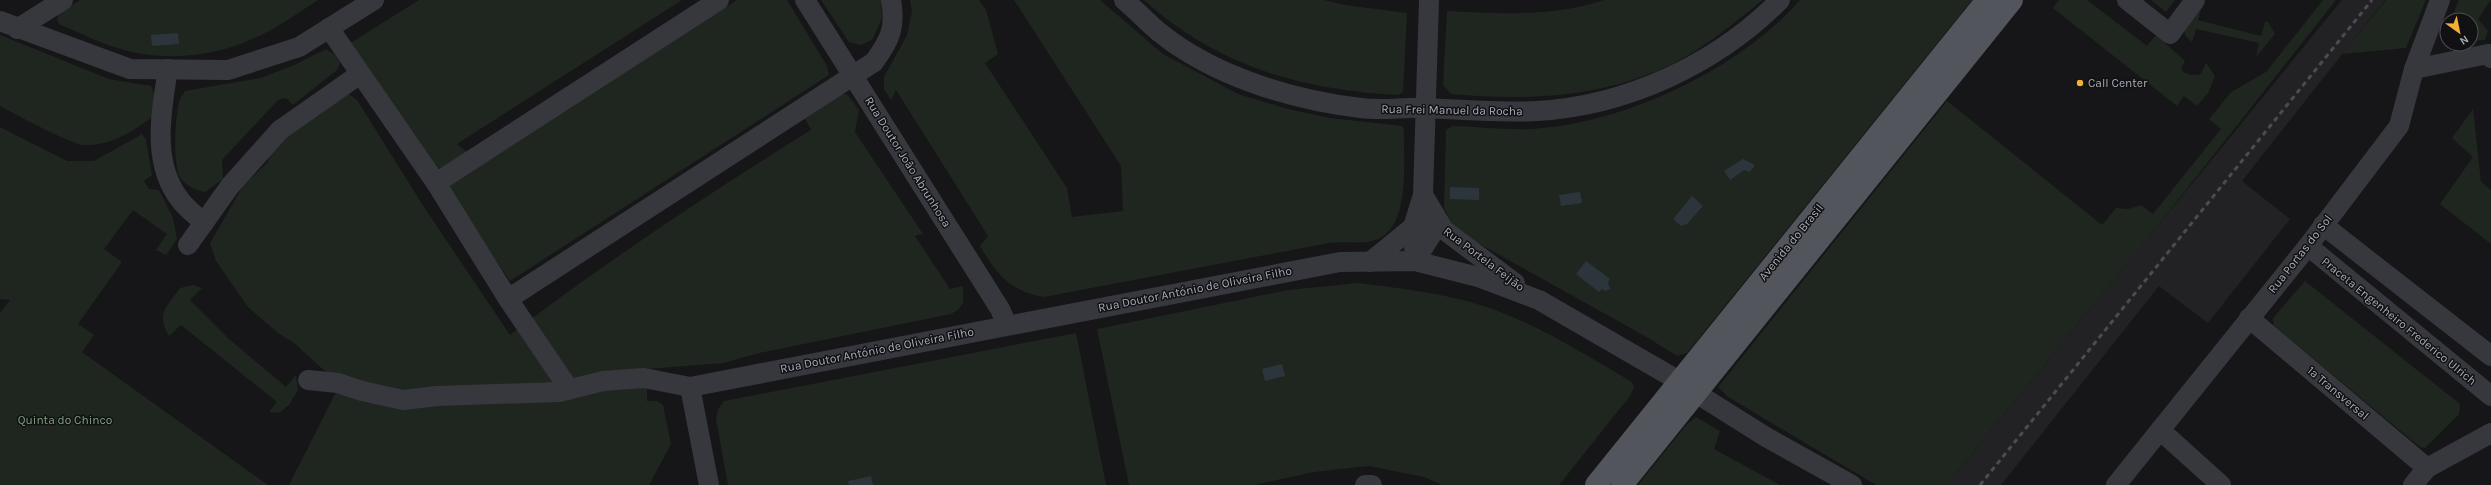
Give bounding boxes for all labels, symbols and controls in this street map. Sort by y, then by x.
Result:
north arrow [2439,12,2479,52]
text: N [2457,32,2471,48]
place label: Call Center [2088,76,2148,90]
marker: Call Center [2075,78,2085,88]
street label: Rua Doutor João Abrunhosa [862,94,954,230]
street label: Rua Frei Manuel da Rocha [1381,102,1523,118]
street label: Avenida do Brasil [1756,201,1826,283]
street label: Rua Portas do Sol [2265,212,2335,296]
street label: Rua Portela Feijão [1441,224,1527,294]
street label: Praceta Engenheiro Frederico Ulrich [2319,254,2479,388]
street label: Rua Doutor António de Oliveira Filho [1097,263,1293,315]
street label: Rua Doutor António de Oliveira Filho [779,324,975,376]
street label: 1ª Transversal [2304,363,2372,423]
park label: Quinta do Chinco [18,413,112,427]

